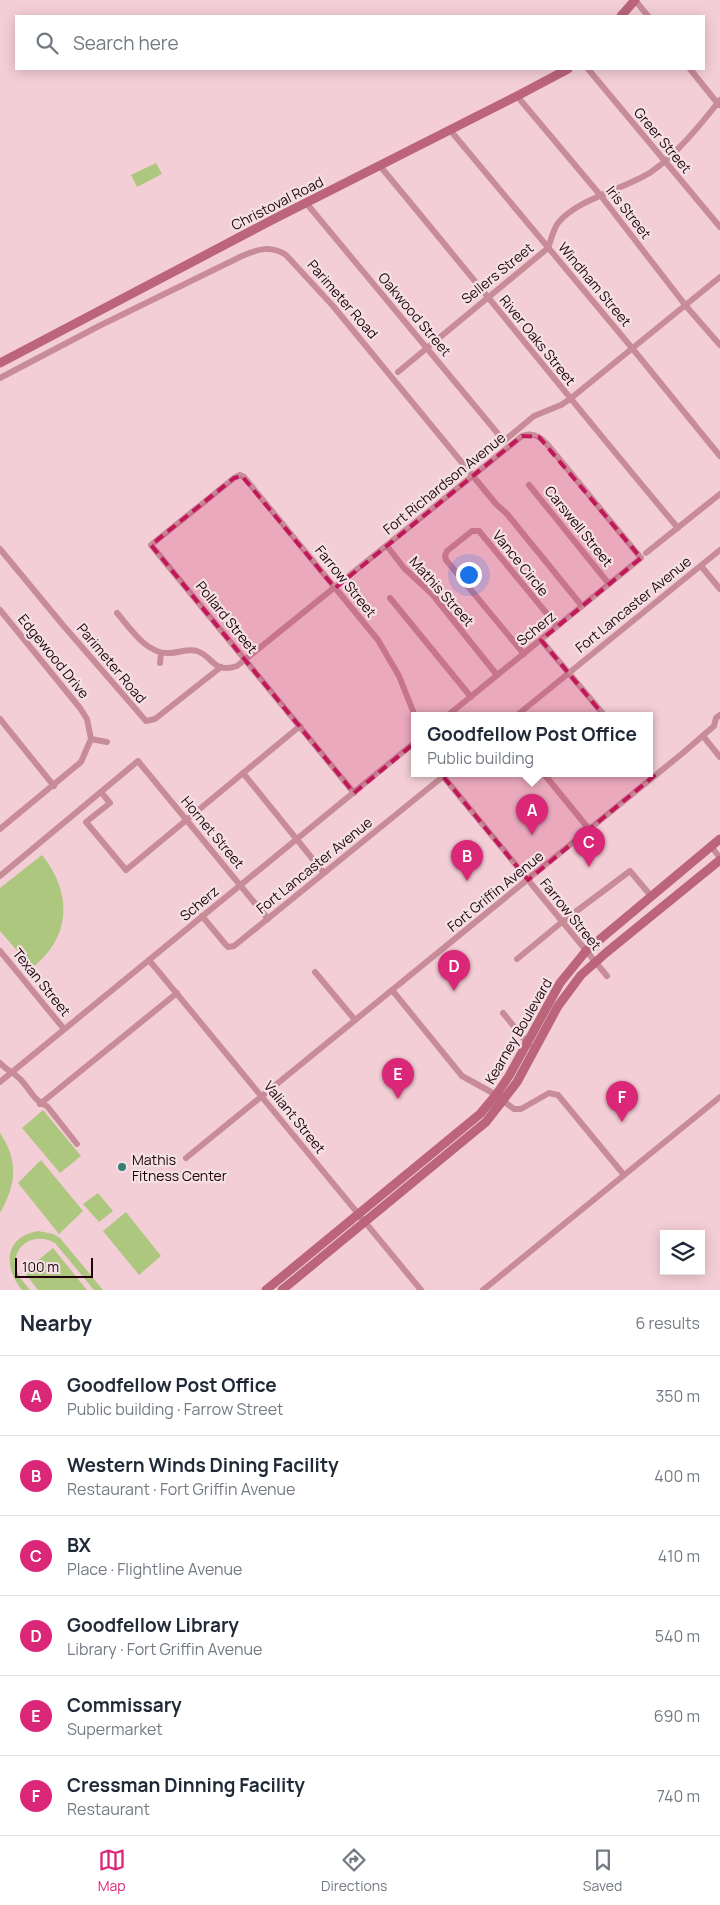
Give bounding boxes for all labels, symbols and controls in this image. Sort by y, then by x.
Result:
search box [15,15,705,70]
icon: search [33,29,61,57]
text: Search here [73,30,179,56]
street label: Greer Street [630,103,696,177]
street label: Christoval Road [228,172,326,234]
street label: Iris Street [602,181,656,243]
street label: Sellers Street [457,238,537,308]
street label: Windham Street [554,238,636,330]
street label: Parimeter Road [303,255,383,343]
street label: Oakwood Street [374,268,456,360]
street label: River Oaks Street [496,291,581,389]
street label: Fort Richardson Avenue [379,428,509,538]
street label: Carswell Street [541,482,618,571]
street label: Vance Circle [489,526,553,600]
street label: Farrow Street [311,541,381,621]
street label: Fort Lancaster Avenue [571,551,695,657]
street label: Mathis Street [405,552,479,630]
your location [456,562,482,588]
street label: Pollard Street [192,577,262,658]
street label: Scherz [512,606,560,650]
street label: Edgewood Drive [14,610,94,702]
street label: Parimeter Road [73,619,151,707]
popup [411,712,653,777]
text: Goodfellow Post Office [427,721,637,747]
text: Public building [427,747,534,769]
street label: Hornet Street [177,792,249,872]
pin: A [516,794,548,835]
street label: Fort Lancaster Avenue [252,812,376,918]
pin: C [573,826,605,867]
pin: B [451,840,483,881]
street label: Fort Griffin Avenue [443,846,547,936]
street label: Farrow Street [536,874,606,954]
street label: Scherz [176,881,222,925]
street label: Texan Street [9,944,76,1020]
pin: D [438,950,470,991]
street label: Kearney Boulevard [480,975,556,1087]
pin: E [382,1058,414,1099]
street label: Valiant Street [260,1077,330,1157]
pin: F [606,1081,638,1122]
place label: Mathis Fitness Center [132,1150,227,1185]
marker: Mathis Fitness Center [116,1161,128,1173]
map controls [660,1230,705,1275]
button: layers [660,1230,705,1275]
scale bar [15,1255,92,1278]
text: 100 m [22,1257,59,1276]
text: Nearby [20,1309,92,1337]
text: 6 results [635,1312,700,1334]
text: Goodfellow Post Office [67,1372,277,1398]
text: A [31,1385,41,1407]
text: 350 m [655,1385,700,1407]
text: Public building · Farrow Street [67,1398,283,1420]
text: Western Winds Dining Facility [67,1452,339,1478]
text: B [31,1465,41,1487]
text: 400 m [654,1465,700,1487]
text: Restaurant · Fort Griffin Avenue [67,1478,295,1500]
text: BX [67,1532,91,1558]
text: C [30,1545,42,1567]
text: 410 m [658,1545,700,1567]
text: Place · Flightline Avenue [67,1558,242,1580]
text: Goodfellow Library [67,1612,239,1638]
text: D [30,1625,42,1647]
text: 540 m [655,1625,700,1647]
text: Library · Fort Griffin Avenue [67,1638,262,1660]
text: Commissary [67,1692,182,1718]
text: E [31,1705,41,1727]
text: 690 m [654,1705,700,1727]
text: Supermarket [67,1718,163,1740]
text: Cressman Dinning Facility [67,1772,305,1798]
text: F [32,1785,40,1807]
text: 740 m [657,1785,700,1807]
text: Restaurant [67,1798,150,1820]
tab: Map [98,1846,126,1895]
tab: Directions [321,1846,387,1895]
tab: Saved [583,1846,622,1895]

